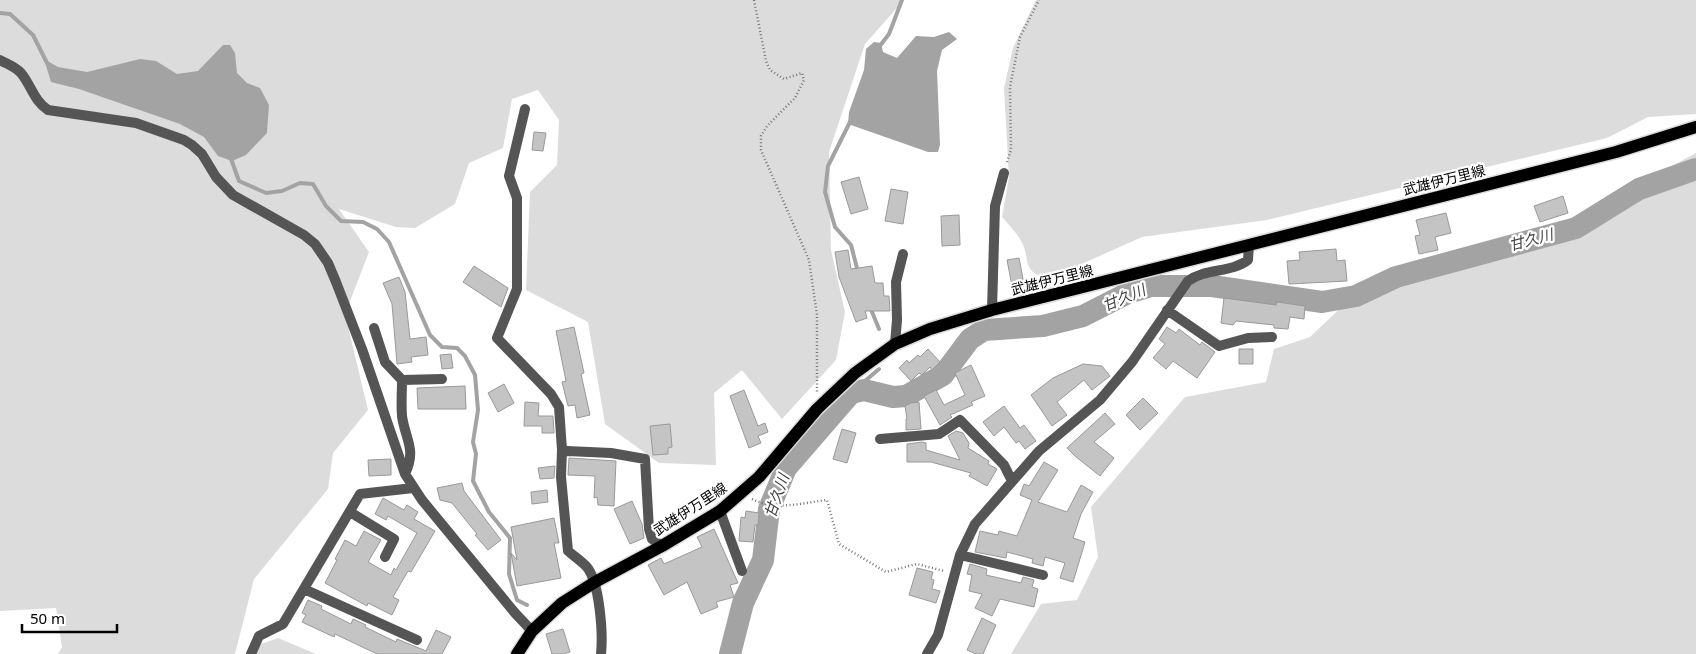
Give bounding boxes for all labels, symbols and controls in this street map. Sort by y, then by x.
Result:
street label: 武雄伊万里線 [1401,160,1487,199]
water label: 甘久川 [1506,223,1557,255]
street label: 武雄伊万里線 [1009,260,1095,299]
water label: 甘久川 [1099,278,1150,315]
water label: 甘久川 [759,469,793,520]
street label: 武雄伊万里線 [649,478,730,539]
scale bar [22,602,118,634]
text: 50 m [30,608,65,628]

